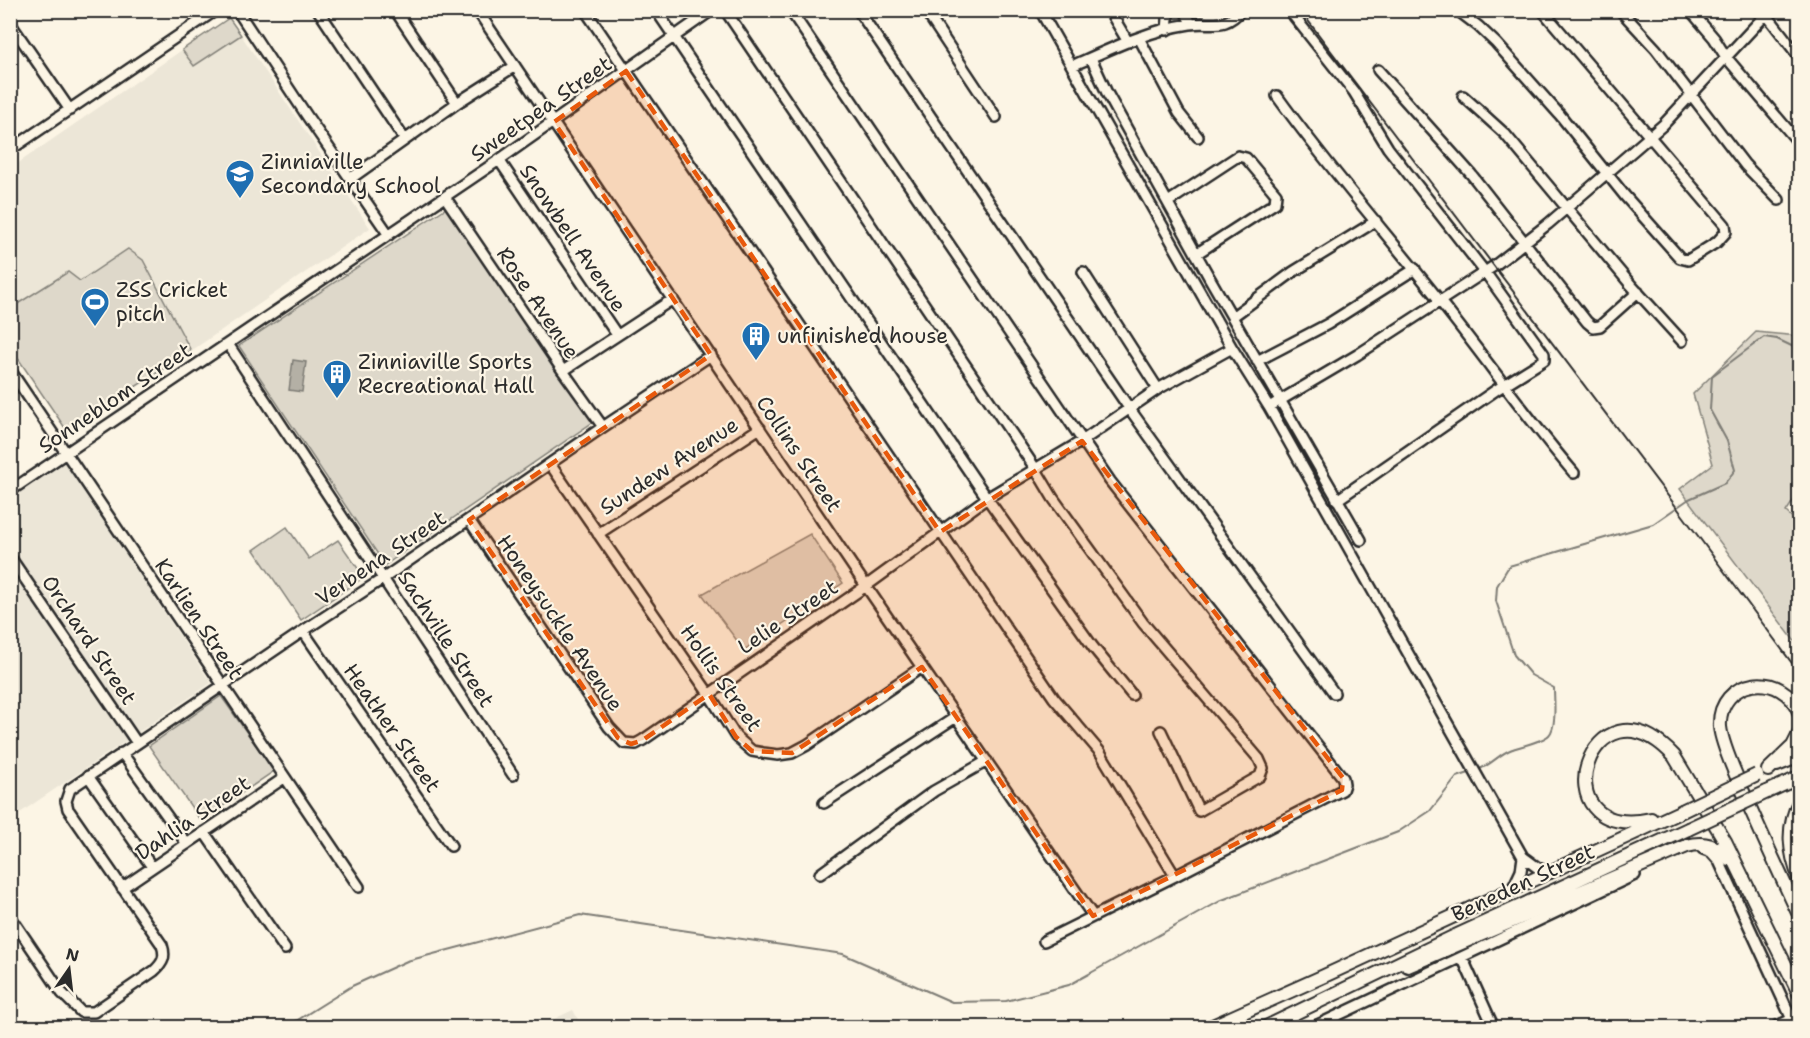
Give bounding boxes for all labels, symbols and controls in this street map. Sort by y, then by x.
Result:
street label: Sweetpea Street [465,50,617,168]
place label: Zinniaville Secondary School [261,148,441,200]
school or university icon: Zinniaville Secondary School [224,158,256,200]
street label: Snowbell Avenue [513,159,633,317]
street label: Rose Avenue [490,241,586,365]
place label: ZSS Cricket pitch [116,276,228,328]
sports icon: ZSS Cricket pitch [79,286,111,328]
building icon: unfinished house [740,320,772,362]
place label: unfinished house [777,322,948,350]
street label: Sonneblom Street [33,336,197,460]
place label: Zinniaville Sports Recreational Hall [358,348,535,400]
building icon: Zinniaville Sports Recreational Hall [321,358,353,400]
street label: Collins Street [750,390,848,518]
street label: Sundew Avenue [594,411,744,521]
street label: Verbena Street [310,504,452,612]
street label: Honeysuckle Avenue [490,529,630,717]
street label: Karlien Street [148,553,250,685]
street label: Sachville Street [391,565,501,713]
street label: Orchard Street [35,570,143,710]
street label: Lelie Street [732,573,844,661]
street label: Hollis Street [674,619,768,737]
street label: Heather Street [337,658,447,798]
street label: Dahlia Street [130,769,256,867]
street label: Beneden Street [1447,838,1599,928]
north arrow [39,939,99,999]
text: N [64,943,81,967]

